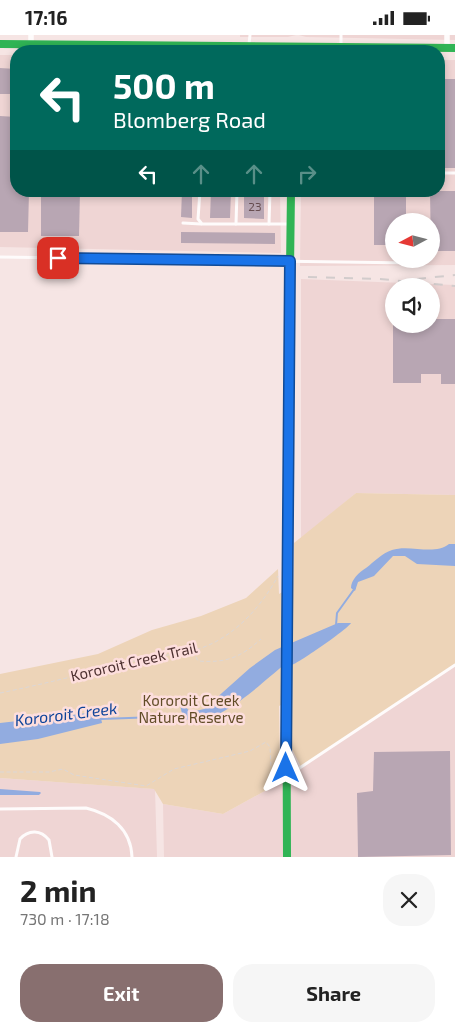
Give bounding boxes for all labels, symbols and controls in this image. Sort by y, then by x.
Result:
text: 17:16 [25,6,68,29]
text: 500 m [113,64,215,106]
icon: left [30,65,95,130]
text: Blomberg Road [113,106,266,132]
icon: left [134,160,162,188]
icon: ahead [187,160,215,188]
icon: ahead [240,160,268,188]
icon: right [293,160,321,188]
house number: 23 [248,199,262,213]
north arrow [385,213,440,267]
map controls [385,213,440,333]
pin [37,237,79,279]
icon: arrive [44,244,72,272]
button: sound [385,278,440,333]
street label: Kororoit Creek Trail [69,638,199,684]
park label: Kororoit Creek Nature Reserve [138,691,244,726]
water label: Kororoit Creek [14,698,118,729]
position arrow [259,741,311,793]
text: 2 min [20,872,97,908]
button: close [383,874,435,926]
text: 730 m · 17:18 [20,909,110,928]
button: Exit [20,964,223,1022]
button: Share [233,964,435,1022]

